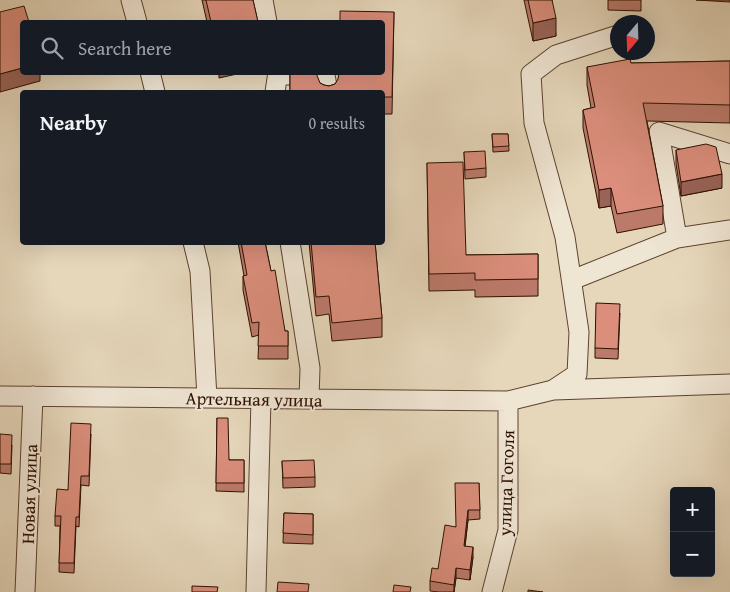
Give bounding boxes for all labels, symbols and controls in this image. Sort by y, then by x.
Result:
north arrow [610,15,655,60]
search box [20,20,385,75]
icon: search [38,34,66,62]
text: Search here [78,34,172,62]
text: Nearby [40,107,107,138]
text: 0 results [308,111,365,135]
street label: Артельная улица [185,384,323,414]
street label: улица Гоголя [491,429,521,538]
street label: Новая улица [14,443,44,545]
map controls [670,487,715,577]
button: + [670,487,715,532]
button: − [670,532,715,577]

